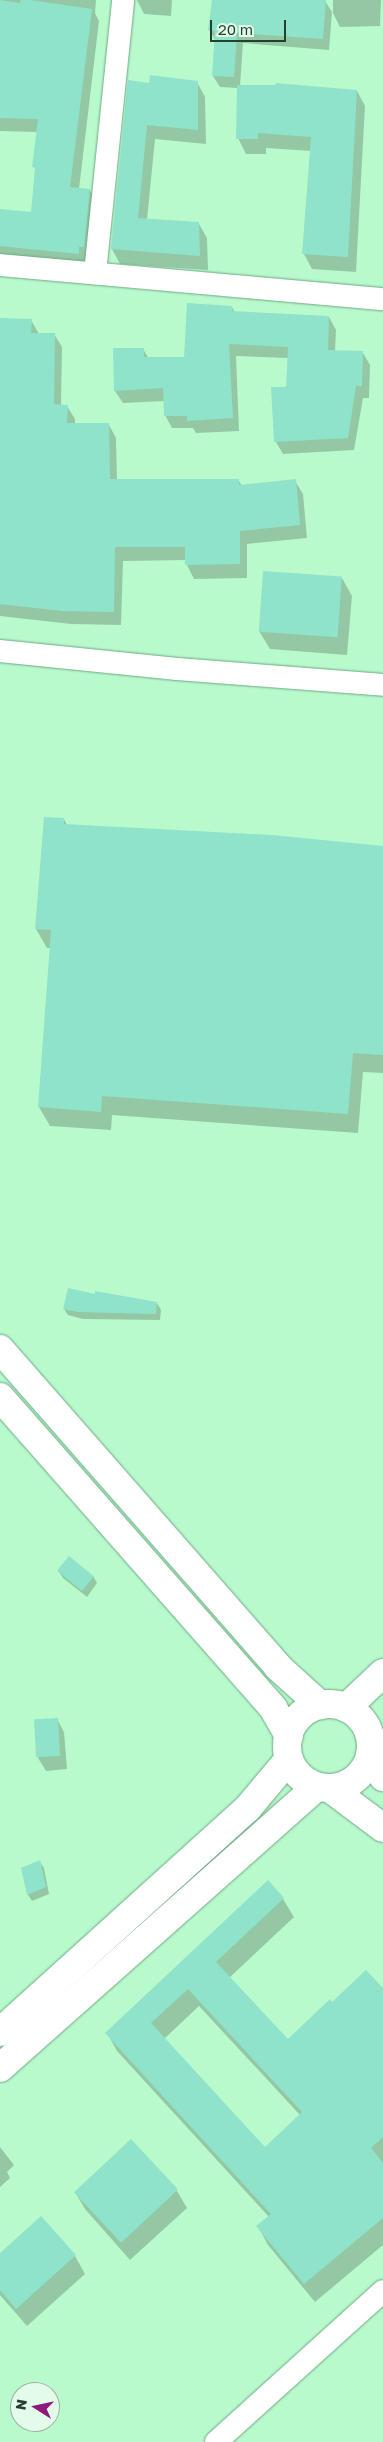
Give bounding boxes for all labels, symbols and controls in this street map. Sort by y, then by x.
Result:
scale bar [213,10,289,42]
text: 20 m [218,20,253,38]
north arrow [10,2382,60,2432]
text: N [11,2398,30,2411]

